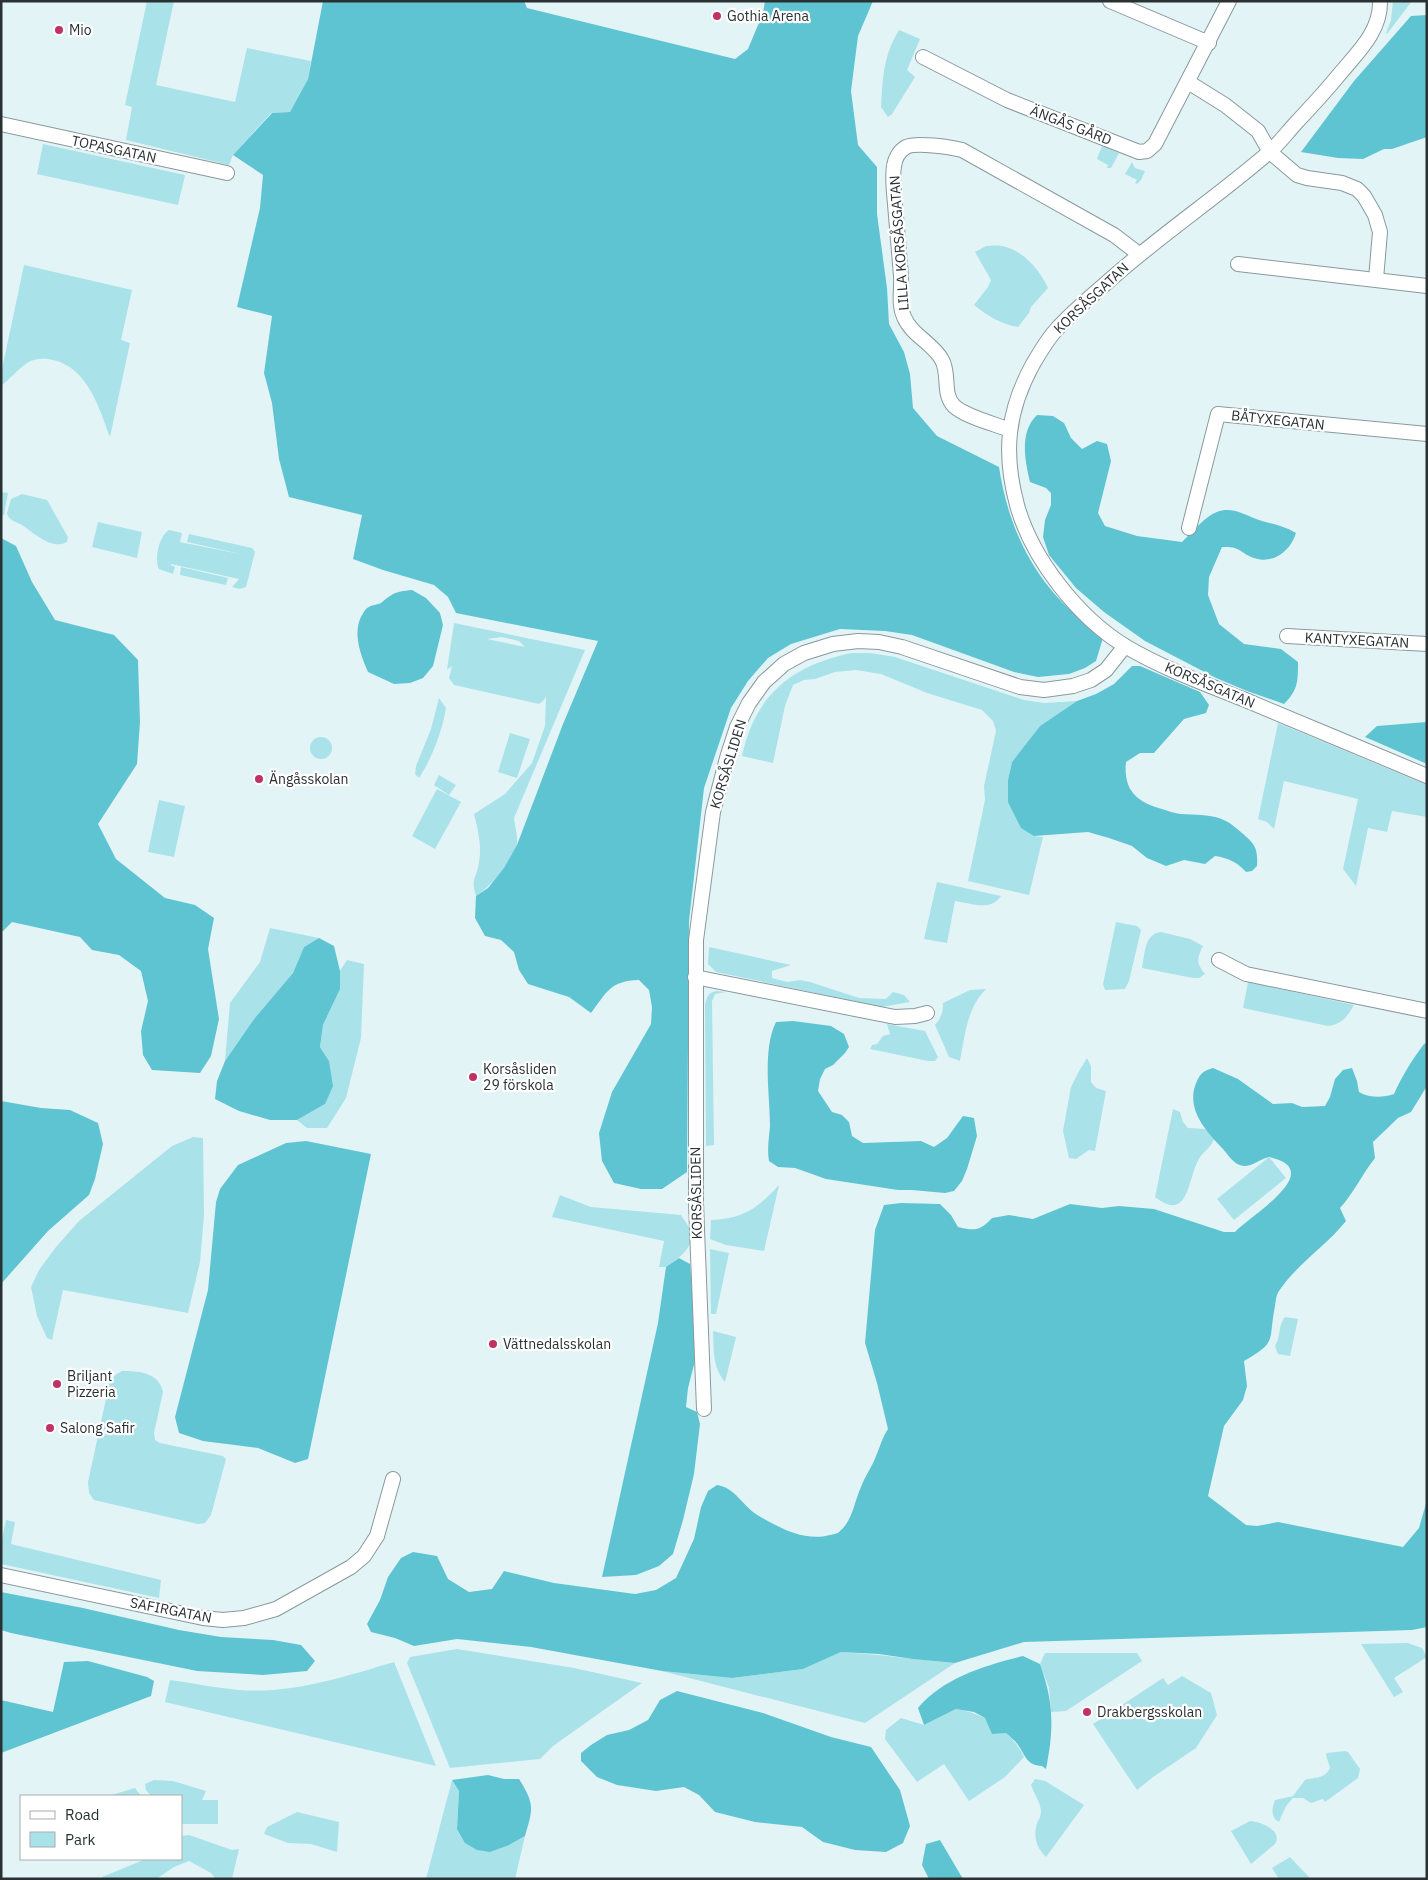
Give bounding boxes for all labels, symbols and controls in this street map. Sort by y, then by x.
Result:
place label: Gothia Arena [727,7,809,25]
marker: Gothia Arena [711,10,723,22]
place label: Mio [69,21,92,39]
marker: Mio [53,24,65,36]
street label: ÄNGÅS GÅRD [1028,100,1115,149]
street label: TOPASGATAN [70,131,158,167]
street label: LILLA KORSÅSGATAN [884,175,913,311]
street label: KORSÅSGATAN [1049,258,1132,337]
street label: BÅTYXEGATAN [1230,405,1326,434]
street label: KANTYXEGATAN [1304,628,1410,652]
street label: KORSÅSGATAN [1162,657,1258,712]
street label: KORSÅSLIDEN [705,717,750,811]
place label: Ängåsskolan [269,770,349,788]
marker: Ängåsskolan [253,773,265,785]
place label: Korsåsliden 29 förskola [483,1060,557,1094]
marker: Korsåsliden 29 förskola [467,1071,479,1083]
street label: KORSÅSLIDEN [685,1146,706,1240]
place label: Vättnedalsskolan [503,1335,611,1353]
marker: Vättnedalsskolan [487,1338,499,1350]
place label: Briljant Pizzeria [67,1367,116,1401]
marker: Briljant Pizzeria [51,1378,63,1390]
place label: Salong Safir [60,1419,135,1437]
marker: Salong Safir [44,1422,56,1434]
street label: SAFIRGATAN [128,1593,214,1627]
place label: Drakbergsskolan [1097,1703,1202,1721]
marker: Drakbergsskolan [1081,1706,1093,1718]
legend [20,1795,182,1860]
text: Road [65,1805,100,1824]
text: Park [65,1830,95,1849]

